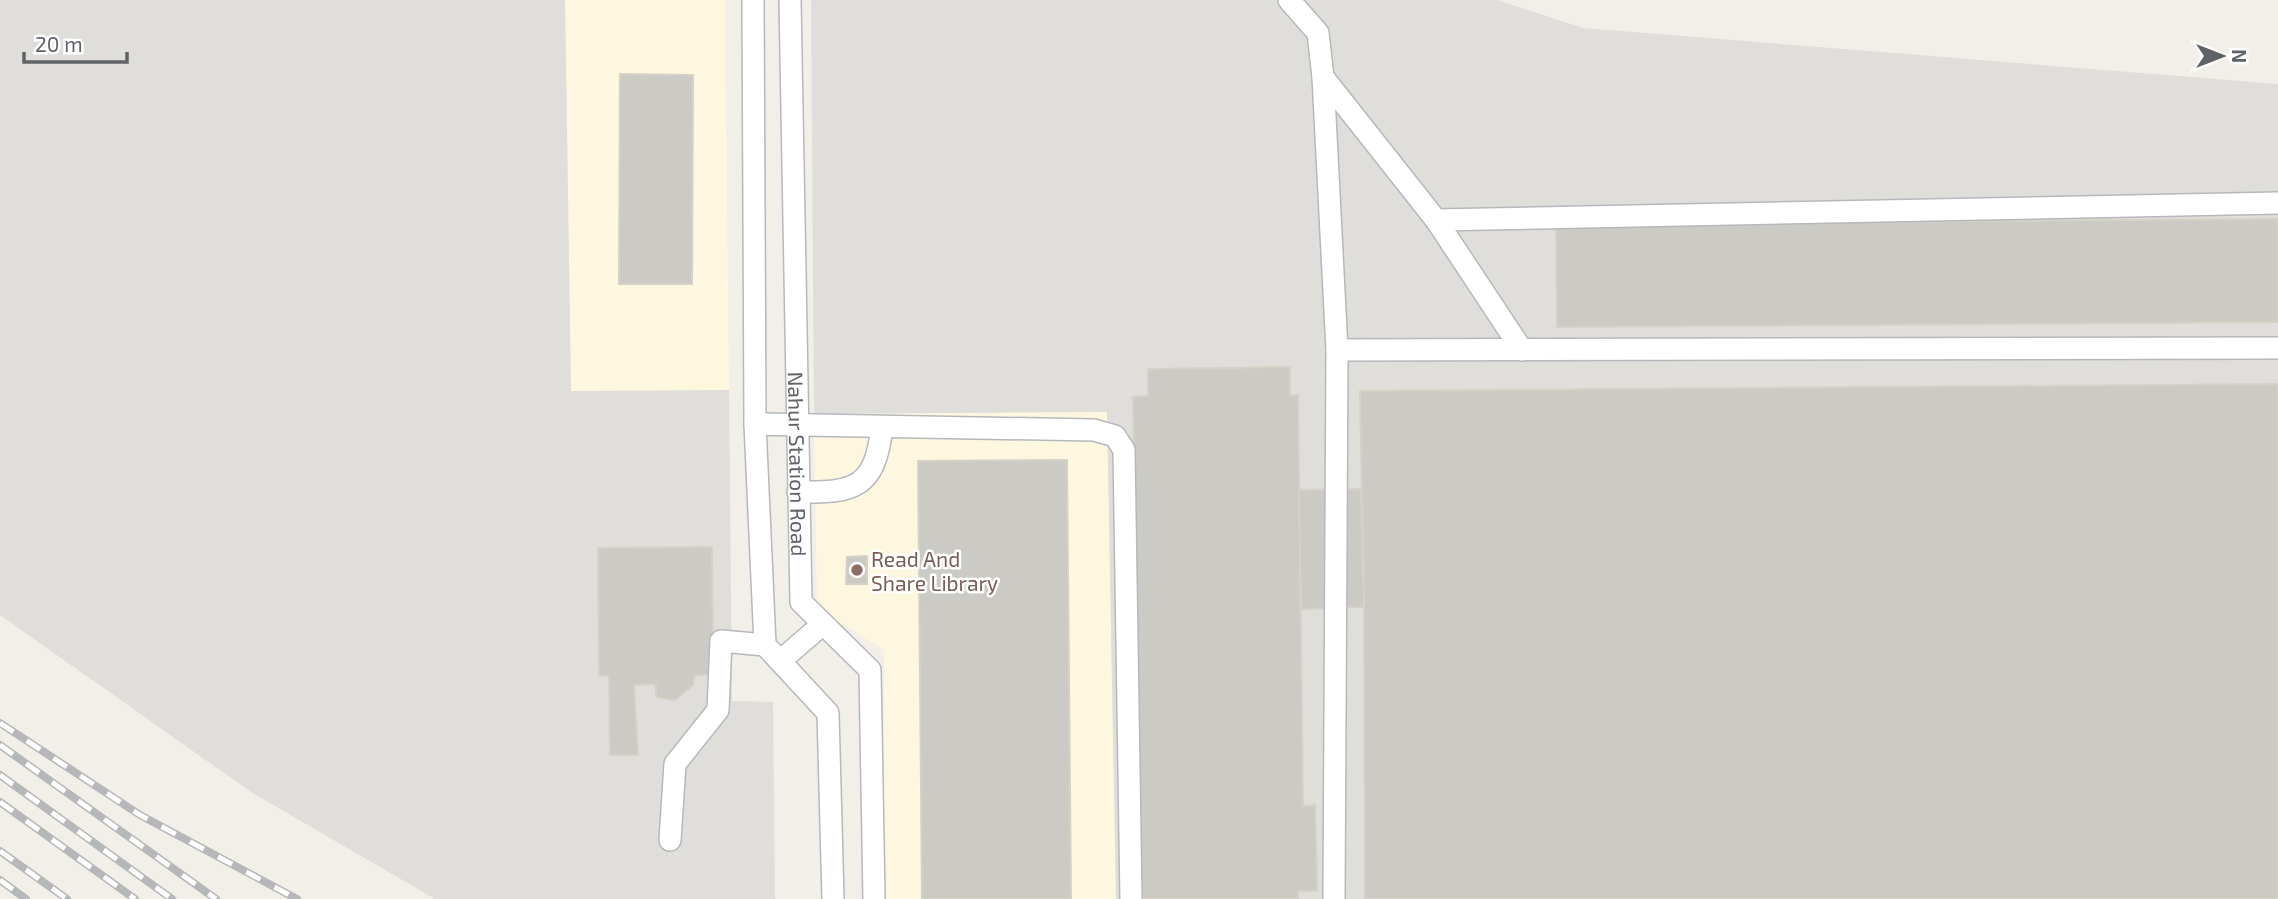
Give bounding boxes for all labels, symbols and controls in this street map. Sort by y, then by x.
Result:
scale bar [24,21,128,65]
north arrow [2187,21,2257,91]
text: 20 m [35,31,83,56]
text: N [2228,49,2251,63]
street label: Nahur Station Road [784,371,813,557]
place label: Read And Share Library [871,546,998,595]
marker: Read And Share Library [849,562,865,578]

